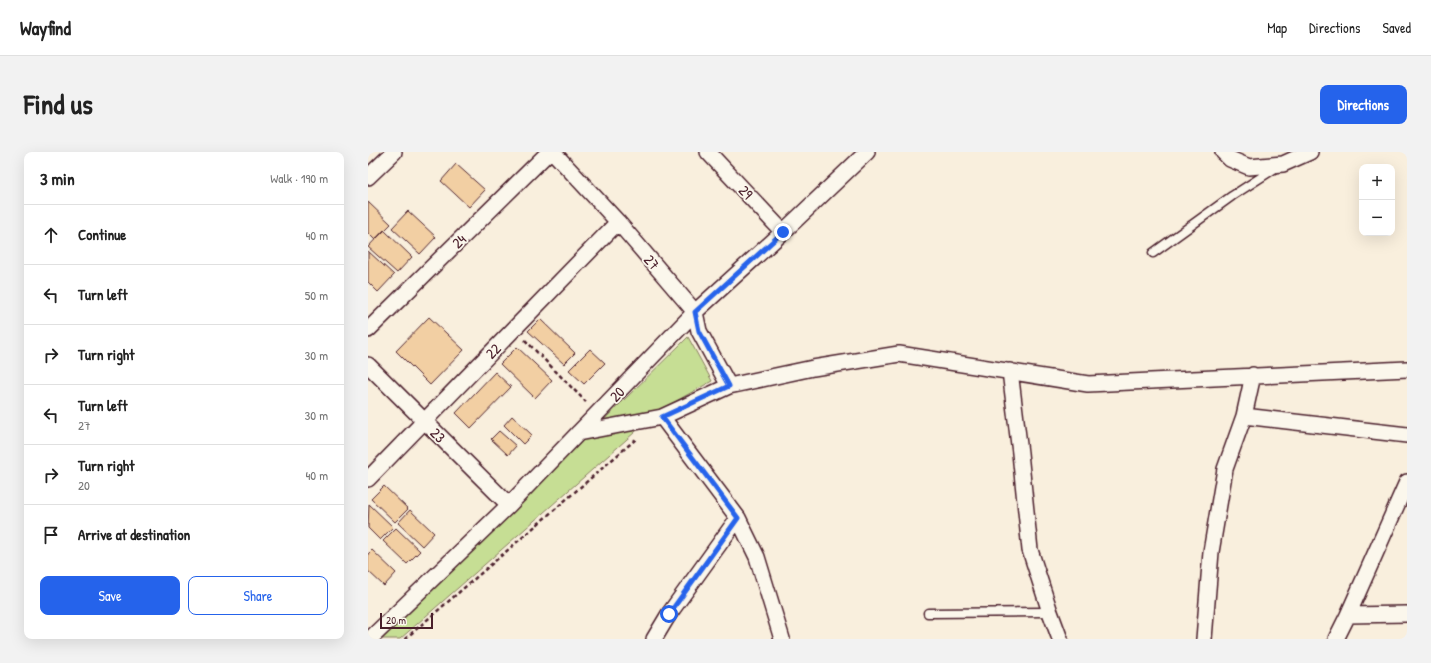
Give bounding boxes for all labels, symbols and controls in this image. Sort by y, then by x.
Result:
text: Wayfind [20,15,71,41]
text: Map [1267,18,1287,37]
text: Directions [1309,18,1360,37]
text: Saved [1382,18,1411,37]
text: Find us [24,85,93,123]
button: Directions [1320,85,1407,124]
map controls [1359,164,1395,236]
button: + [1359,164,1395,200]
text: 3 min [40,167,75,190]
text: Walk · 190 m [270,169,328,187]
street label: 29 [734,180,758,204]
button: − [1359,200,1395,236]
route end [774,223,792,241]
icon: ahead [40,224,62,246]
text: Continue [78,224,126,245]
text: 40 m [305,226,328,244]
street label: 24 [447,229,471,253]
street label: 27 [639,250,665,274]
icon: left [40,284,62,306]
text: Turn left [78,284,128,305]
text: 50 m [305,286,328,304]
street label: 22 [481,339,505,363]
icon: right [40,344,62,366]
text: Turn right [78,344,134,365]
text: 30 m [305,346,328,364]
street label: 20 [605,382,630,406]
text: Turn left [78,395,128,416]
icon: left [40,404,62,426]
text: 30 m [305,406,328,424]
text: 27 [78,416,91,434]
street label: 23 [426,423,450,447]
text: Turn right [78,455,134,476]
icon: right [40,464,62,486]
text: 40 m [305,466,328,484]
text: 20 [78,476,90,494]
icon: arrive [40,524,62,546]
text: Arrive at destination [78,524,190,545]
button: Save [40,576,180,615]
button: Share [188,576,328,615]
route start [660,605,678,623]
scale bar [380,611,433,630]
text: 20 m [386,613,406,627]

